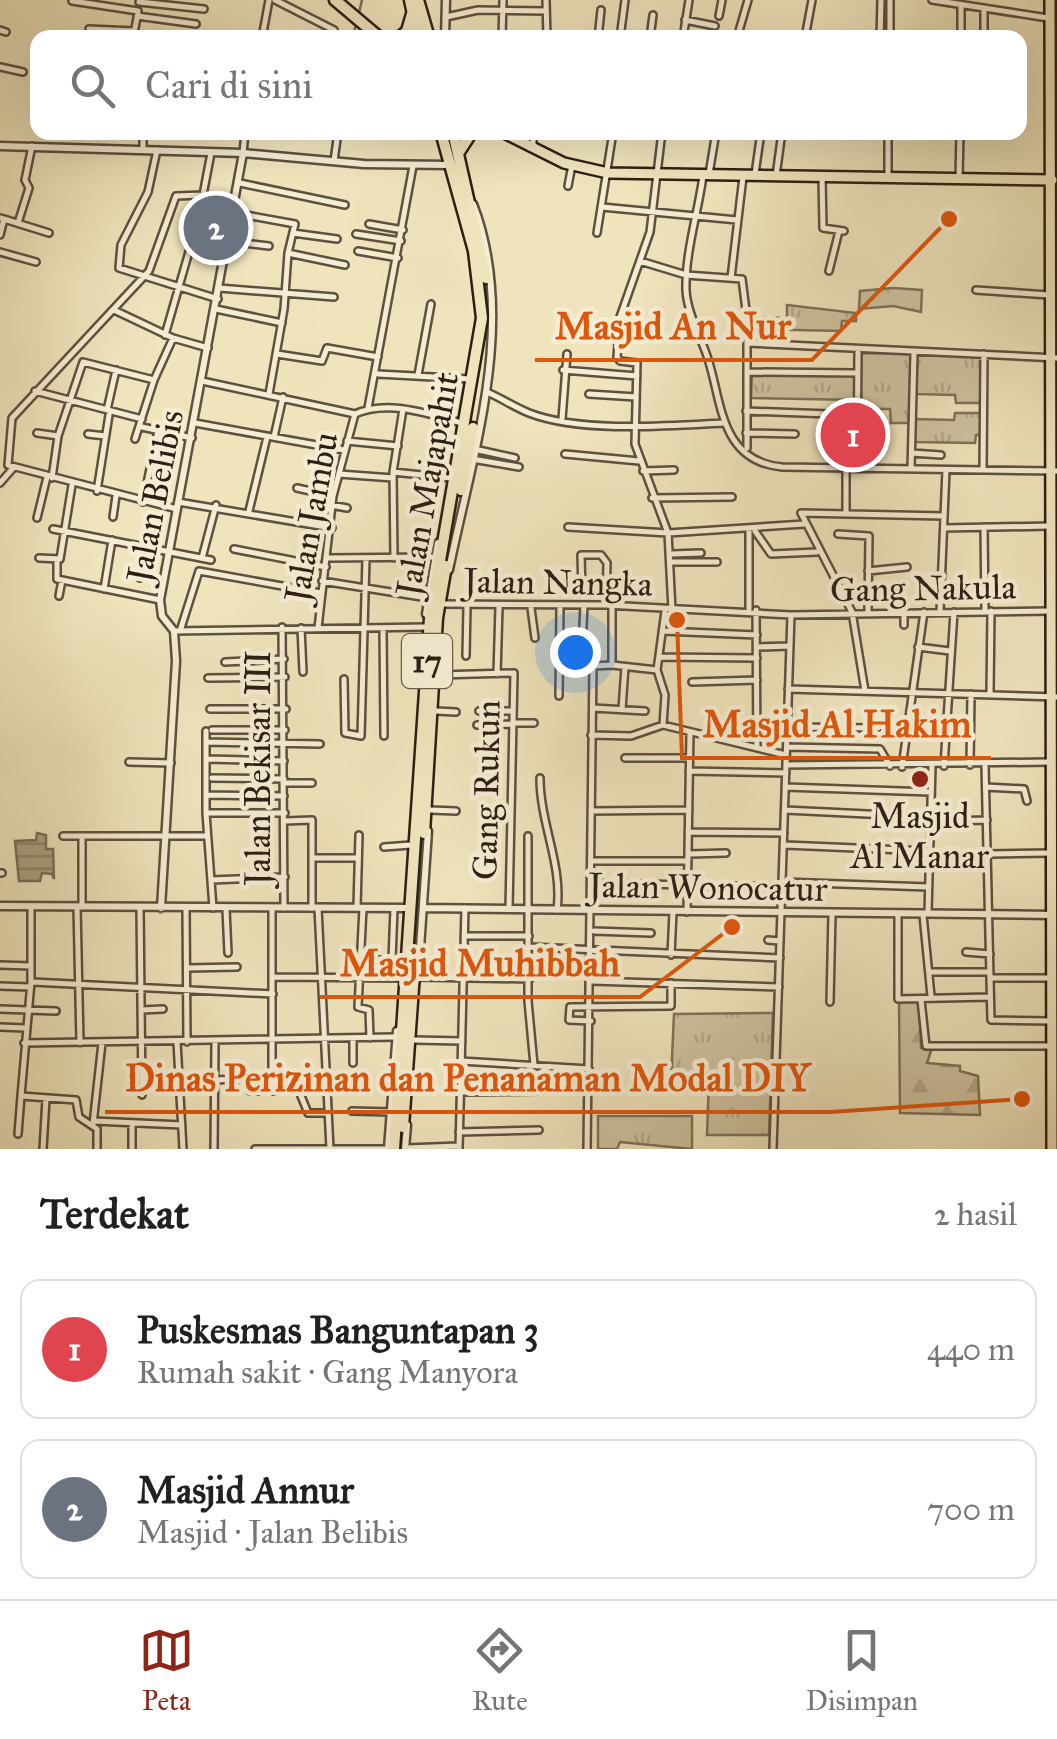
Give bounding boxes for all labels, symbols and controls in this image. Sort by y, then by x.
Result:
search box [30,30,1027,140]
icon: search [65,58,120,113]
text: Cari di sini [145,62,313,108]
pin: 2 [184,190,248,266]
callout: Masjid An Nur [535,292,812,360]
text: Masjid An Nur [555,303,792,349]
street label: Jalan Majapahit [386,369,468,603]
pin: 1 [820,398,886,472]
street label: Jalan Belibis [117,406,193,590]
street label: Jalan Jambu [275,429,348,609]
street label: Jalan Nangka [459,559,653,606]
street label: Gang Nakula [830,565,1017,612]
your location [550,627,601,678]
road number: 17 [402,634,452,688]
street label: Jalan Bekisar III [237,650,280,890]
callout: Masjid Al Hakim [682,690,991,758]
street label: Gang Rukun [463,700,510,880]
text: Masjid Al Hakim [703,701,972,747]
marker: Masjid Al Manar [909,768,931,790]
place label: Masjid Al Manar [849,795,990,878]
street label: Jalan Wonocatur [584,864,829,911]
callout: Masjid Muhibbah [320,929,640,997]
text: Masjid Muhibbah [340,940,621,986]
callout: Dinas Perizinan dan Penanaman Modal DIY [105,1044,831,1112]
text: Dinas Perizinan dan Penanaman Modal DIY [125,1055,813,1101]
text: Terdekat [40,1188,189,1240]
text: 2 hasil [934,1195,1017,1234]
text: Puskesmas Banguntapan 3 [137,1307,539,1353]
text: 1 [68,1330,81,1369]
text: 440 m [927,1330,1015,1369]
text: Rumah sakit · Gang Manyora [137,1353,518,1392]
text: Masjid Annur [137,1467,354,1513]
text: 2 [67,1490,82,1529]
text: 700 m [927,1490,1015,1529]
text: Masjid · Jalan Belibis [137,1513,408,1552]
tab: Peta [139,1623,194,1718]
tab: Rute [472,1623,528,1718]
tab: Disimpan [806,1623,918,1718]

